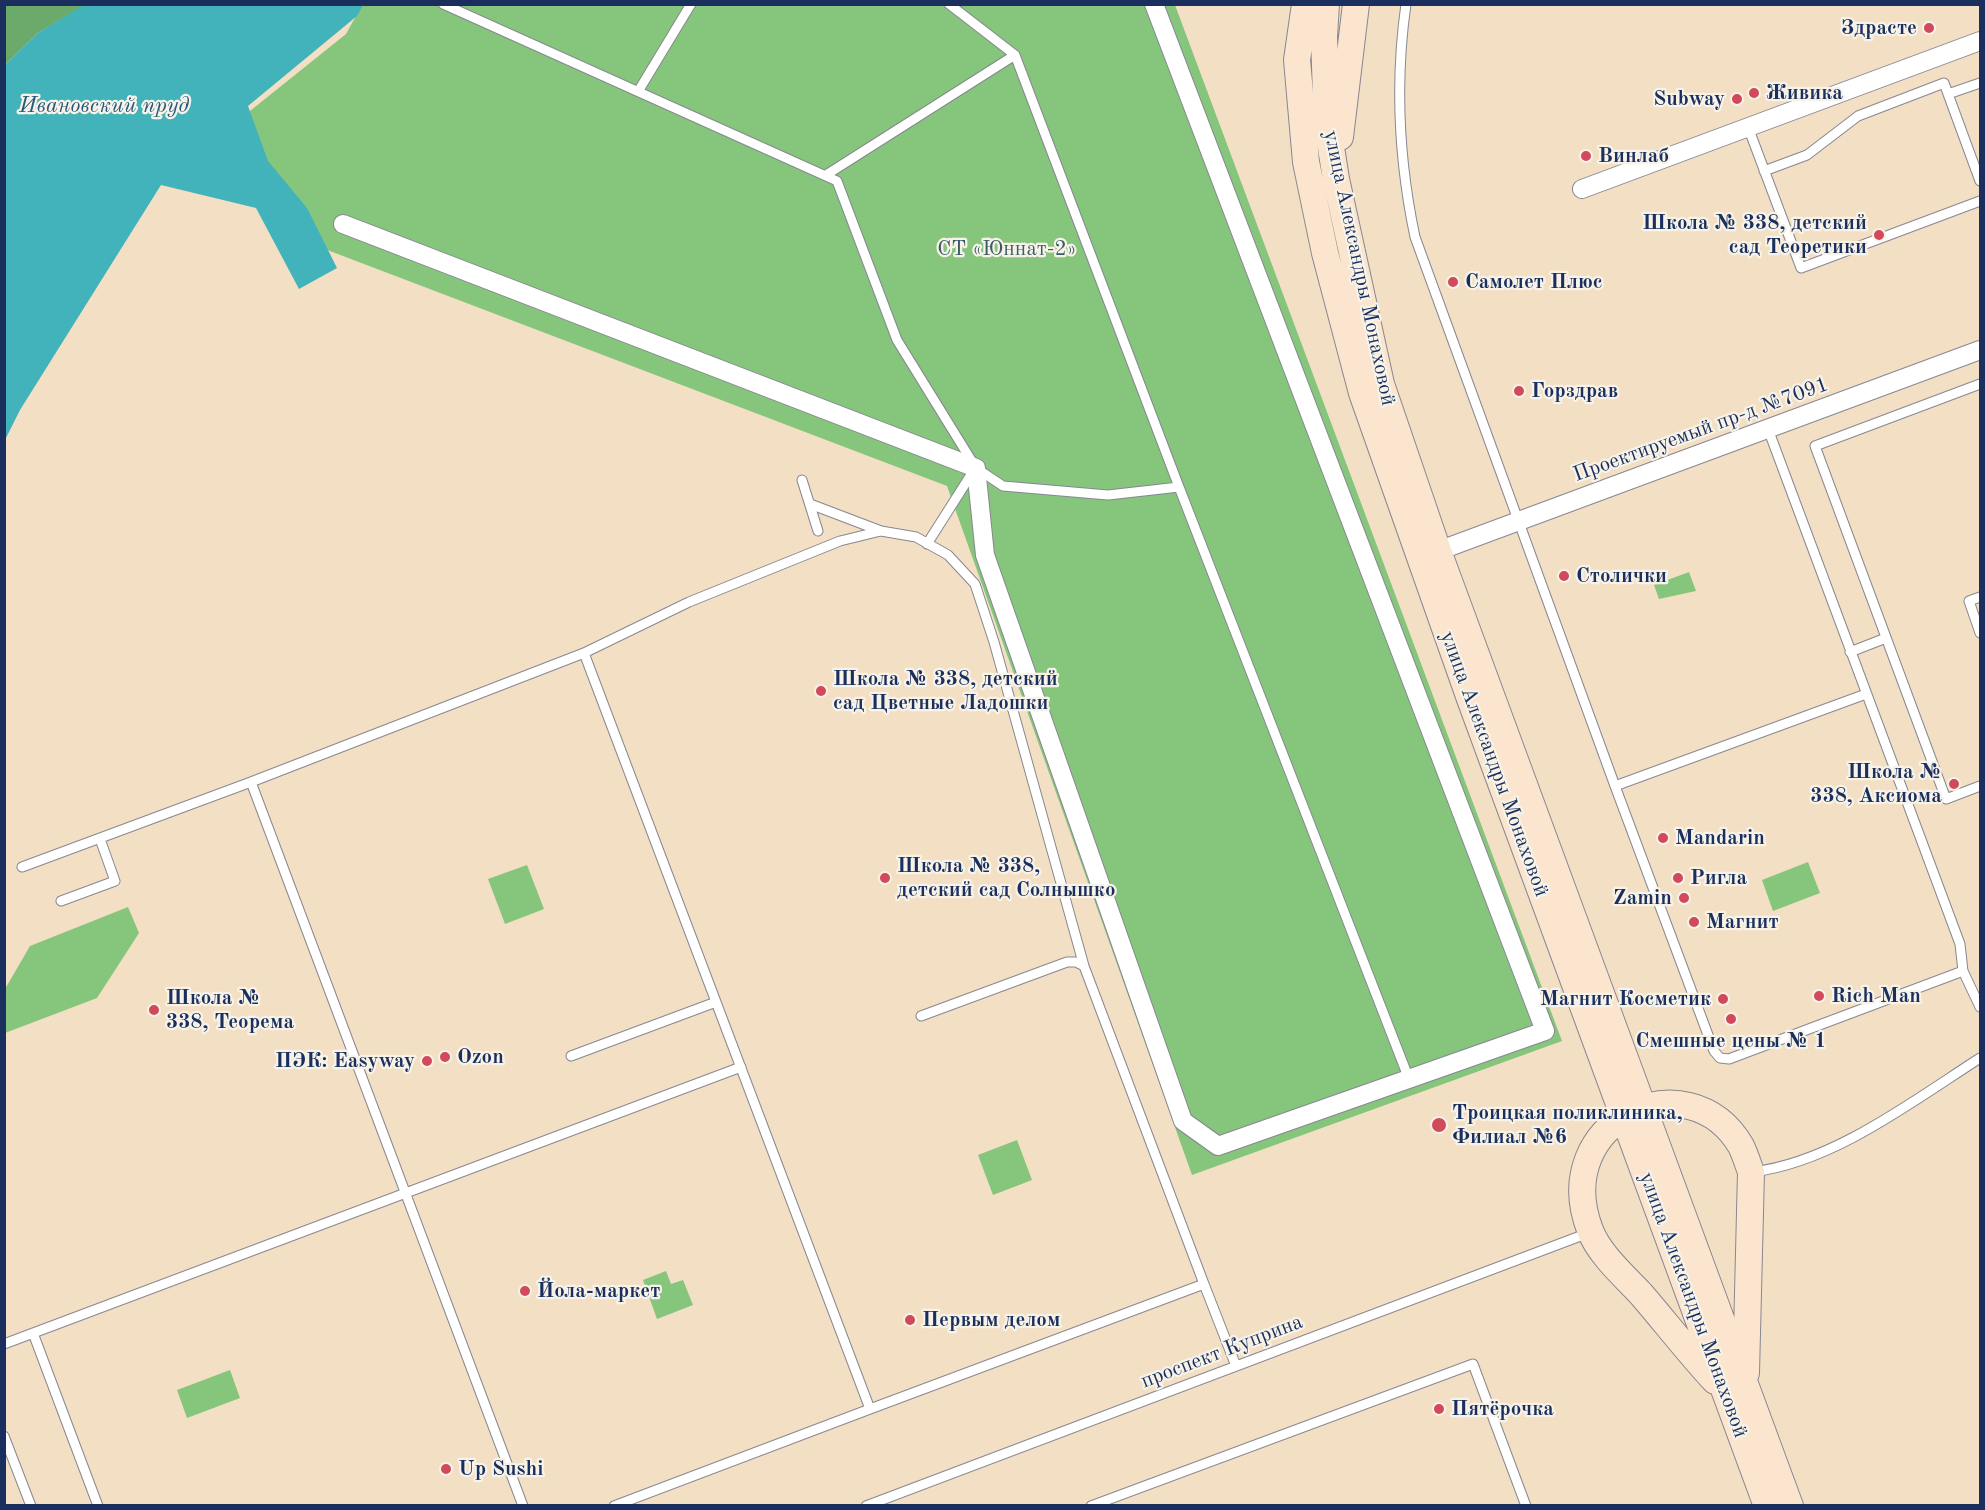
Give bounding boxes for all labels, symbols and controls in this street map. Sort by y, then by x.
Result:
place label: Здрасте [1841,15,1917,41]
marker: Здрасте [1922,21,1936,35]
place label: Живика [1766,80,1843,106]
place label: Subway [1653,86,1725,112]
marker: Живика [1747,86,1761,100]
marker: Subway [1730,92,1744,106]
water label: Ивановский пруд [19,93,189,119]
street label: улица Александры Монаховой [1317,128,1401,408]
place label: Винлаб [1598,143,1669,169]
marker: Винлаб [1579,149,1593,163]
place label: Школа № 338, детский сад Теоретики [1642,210,1867,260]
marker: Школа № 338, детский сад Теоретики [1872,228,1886,242]
park label: СТ «Юннат-2» [937,236,1077,262]
place label: Самолет Плюс [1465,269,1603,295]
marker: Самолет Плюс [1446,275,1460,289]
street label: Проектируемый пр-д №7091 [1570,372,1832,488]
place label: Горздрав [1531,378,1618,404]
marker: Горздрав [1512,384,1526,398]
place label: Столички [1576,563,1667,589]
marker: Столички [1557,569,1571,583]
street label: улица Александры Монаховой [1434,628,1554,900]
place label: Школа № 338, детский сад Цветные Ладошки [833,666,1058,716]
marker: Школа № 338, детский сад Цветные Ладошки [814,684,828,698]
place label: Школа № 338, Аксиома [1810,759,1942,809]
marker: Школа № 338, Аксиома [1947,777,1961,791]
place label: Mandarin [1675,825,1765,851]
marker: Mandarin [1656,831,1670,845]
place label: Школа № 338, детский сад Солнышко [897,853,1115,903]
place label: Ригла [1690,865,1747,891]
marker: Школа № 338, детский сад Солнышко [878,871,892,885]
marker: Ригла [1671,871,1685,885]
place label: Zamin [1613,885,1672,911]
marker: Zamin [1677,891,1691,905]
place label: Магнит [1706,909,1779,935]
marker: Магнит [1687,915,1701,929]
place label: Rich Man [1831,983,1921,1009]
place label: Школа № 338, Теорема [166,985,294,1035]
place label: Магнит Косметик [1540,986,1711,1012]
marker: Rich Man [1812,989,1826,1003]
marker: Магнит Косметик [1716,992,1730,1006]
marker: Школа № 338, Теорема [147,1003,161,1017]
marker: Смешные цены № 1 [1724,1012,1738,1026]
place label: Смешные цены № 1 [1636,1028,1826,1054]
place label: Ozon [457,1044,504,1070]
place label: ПЭК: Easyway [275,1048,415,1074]
marker: Ozon [438,1050,452,1064]
marker: ПЭК: Easyway [420,1054,434,1068]
place label: Троицкая поликлиника, Филиал №6 [1452,1100,1683,1150]
marker: Троицкая поликлиника, Филиал №6 [1430,1116,1448,1134]
street label: улица Александры Монаховой [1633,1169,1753,1441]
place label: Йола-маркет [537,1278,660,1304]
marker: Йола-маркет [518,1284,532,1298]
place label: Первым делом [922,1307,1060,1333]
street label: проспект Куприна [1137,1310,1307,1394]
marker: Первым делом [903,1313,917,1327]
place label: Пятёрочка [1451,1396,1554,1422]
marker: Пятёрочка [1432,1402,1446,1416]
place label: Up Sushi [458,1456,544,1482]
marker: Up Sushi [439,1462,453,1476]

